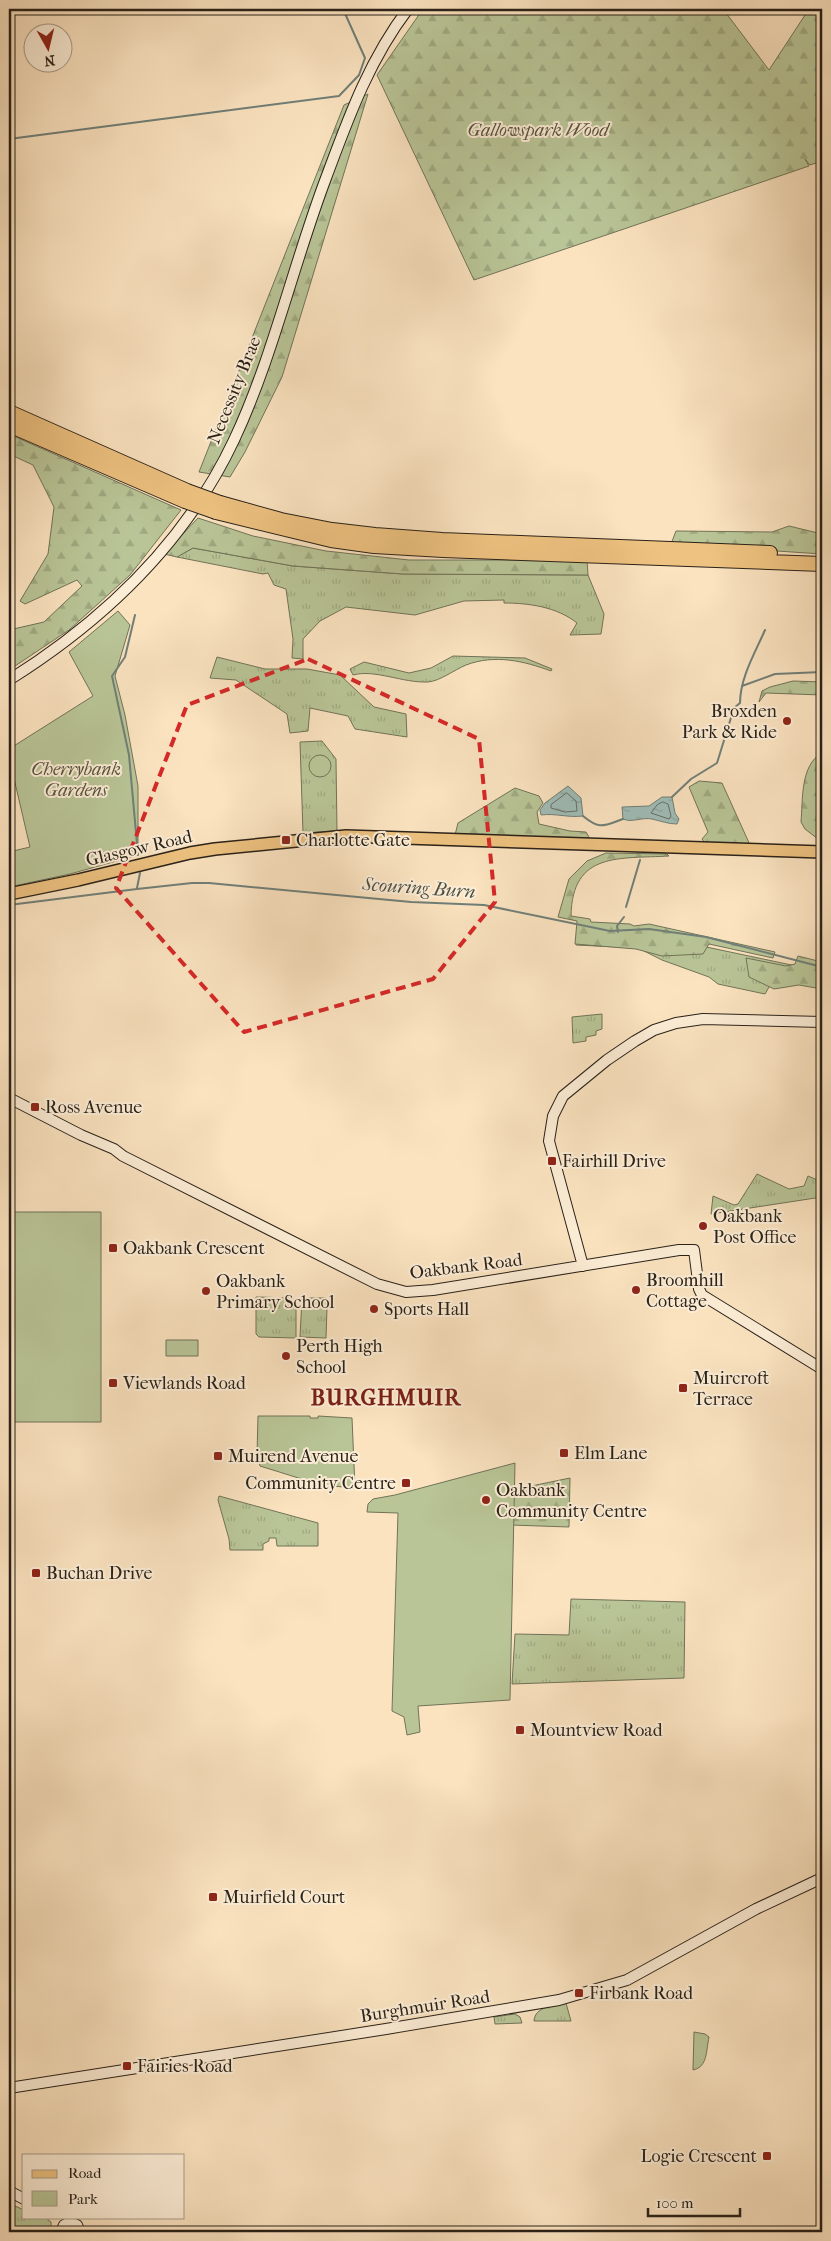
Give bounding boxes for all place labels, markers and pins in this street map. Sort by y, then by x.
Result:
place label: Broxden Park & Ride [682,701,778,743]
marker: Broxden Park & Ride [781,715,793,727]
place label: Charlotte Gate [296,830,410,851]
marker: Charlotte Gate [280,834,292,846]
place label: Ross Avenue [45,1097,142,1118]
marker: Ross Avenue [29,1101,41,1113]
place label: Fairhill Drive [562,1151,666,1172]
marker: Fairhill Drive [546,1155,558,1167]
place label: Oakbank Post Office [713,1206,796,1248]
marker: Oakbank Post Office [697,1220,709,1232]
place label: Oakbank Crescent [123,1238,265,1259]
marker: Oakbank Crescent [107,1242,119,1254]
place label: Broomhill Cottage [646,1270,724,1312]
place label: Oakbank Primary School [216,1271,335,1313]
marker: Broomhill Cottage [630,1284,642,1296]
marker: Oakbank Primary School [200,1285,212,1297]
place label: Sports Hall [384,1299,469,1320]
marker: Sports Hall [368,1303,380,1315]
place label: Perth High School [296,1336,383,1378]
marker: Perth High School [280,1350,292,1362]
place label: Muircroft Terrace [693,1368,770,1410]
place label: Viewlands Road [122,1373,246,1394]
marker: Viewlands Road [107,1377,119,1389]
marker: Muircroft Terrace [677,1382,689,1394]
place label: Elm Lane [574,1443,647,1464]
place label: Muirend Avenue [228,1446,358,1467]
marker: Elm Lane [558,1447,570,1459]
marker: Muirend Avenue [212,1450,224,1462]
place label: Community Centre [245,1473,396,1494]
marker: Community Centre [400,1477,412,1489]
place label: Oakbank Community Centre [496,1480,647,1522]
marker: Oakbank Community Centre [480,1494,492,1506]
place label: Buchan Drive [46,1563,152,1584]
marker: Buchan Drive [30,1567,42,1579]
place label: Mountview Road [530,1720,663,1741]
marker: Mountview Road [514,1724,526,1736]
place label: Muirfield Court [223,1887,346,1908]
marker: Muirfield Court [207,1891,219,1903]
place label: Firbank Road [589,1983,693,2004]
marker: Firbank Road [573,1987,585,1999]
place label: Fairies Road [137,2056,233,2077]
marker: Fairies Road [121,2060,133,2072]
place label: Logie Crescent [641,2146,758,2167]
marker: Logie Crescent [761,2150,773,2162]

